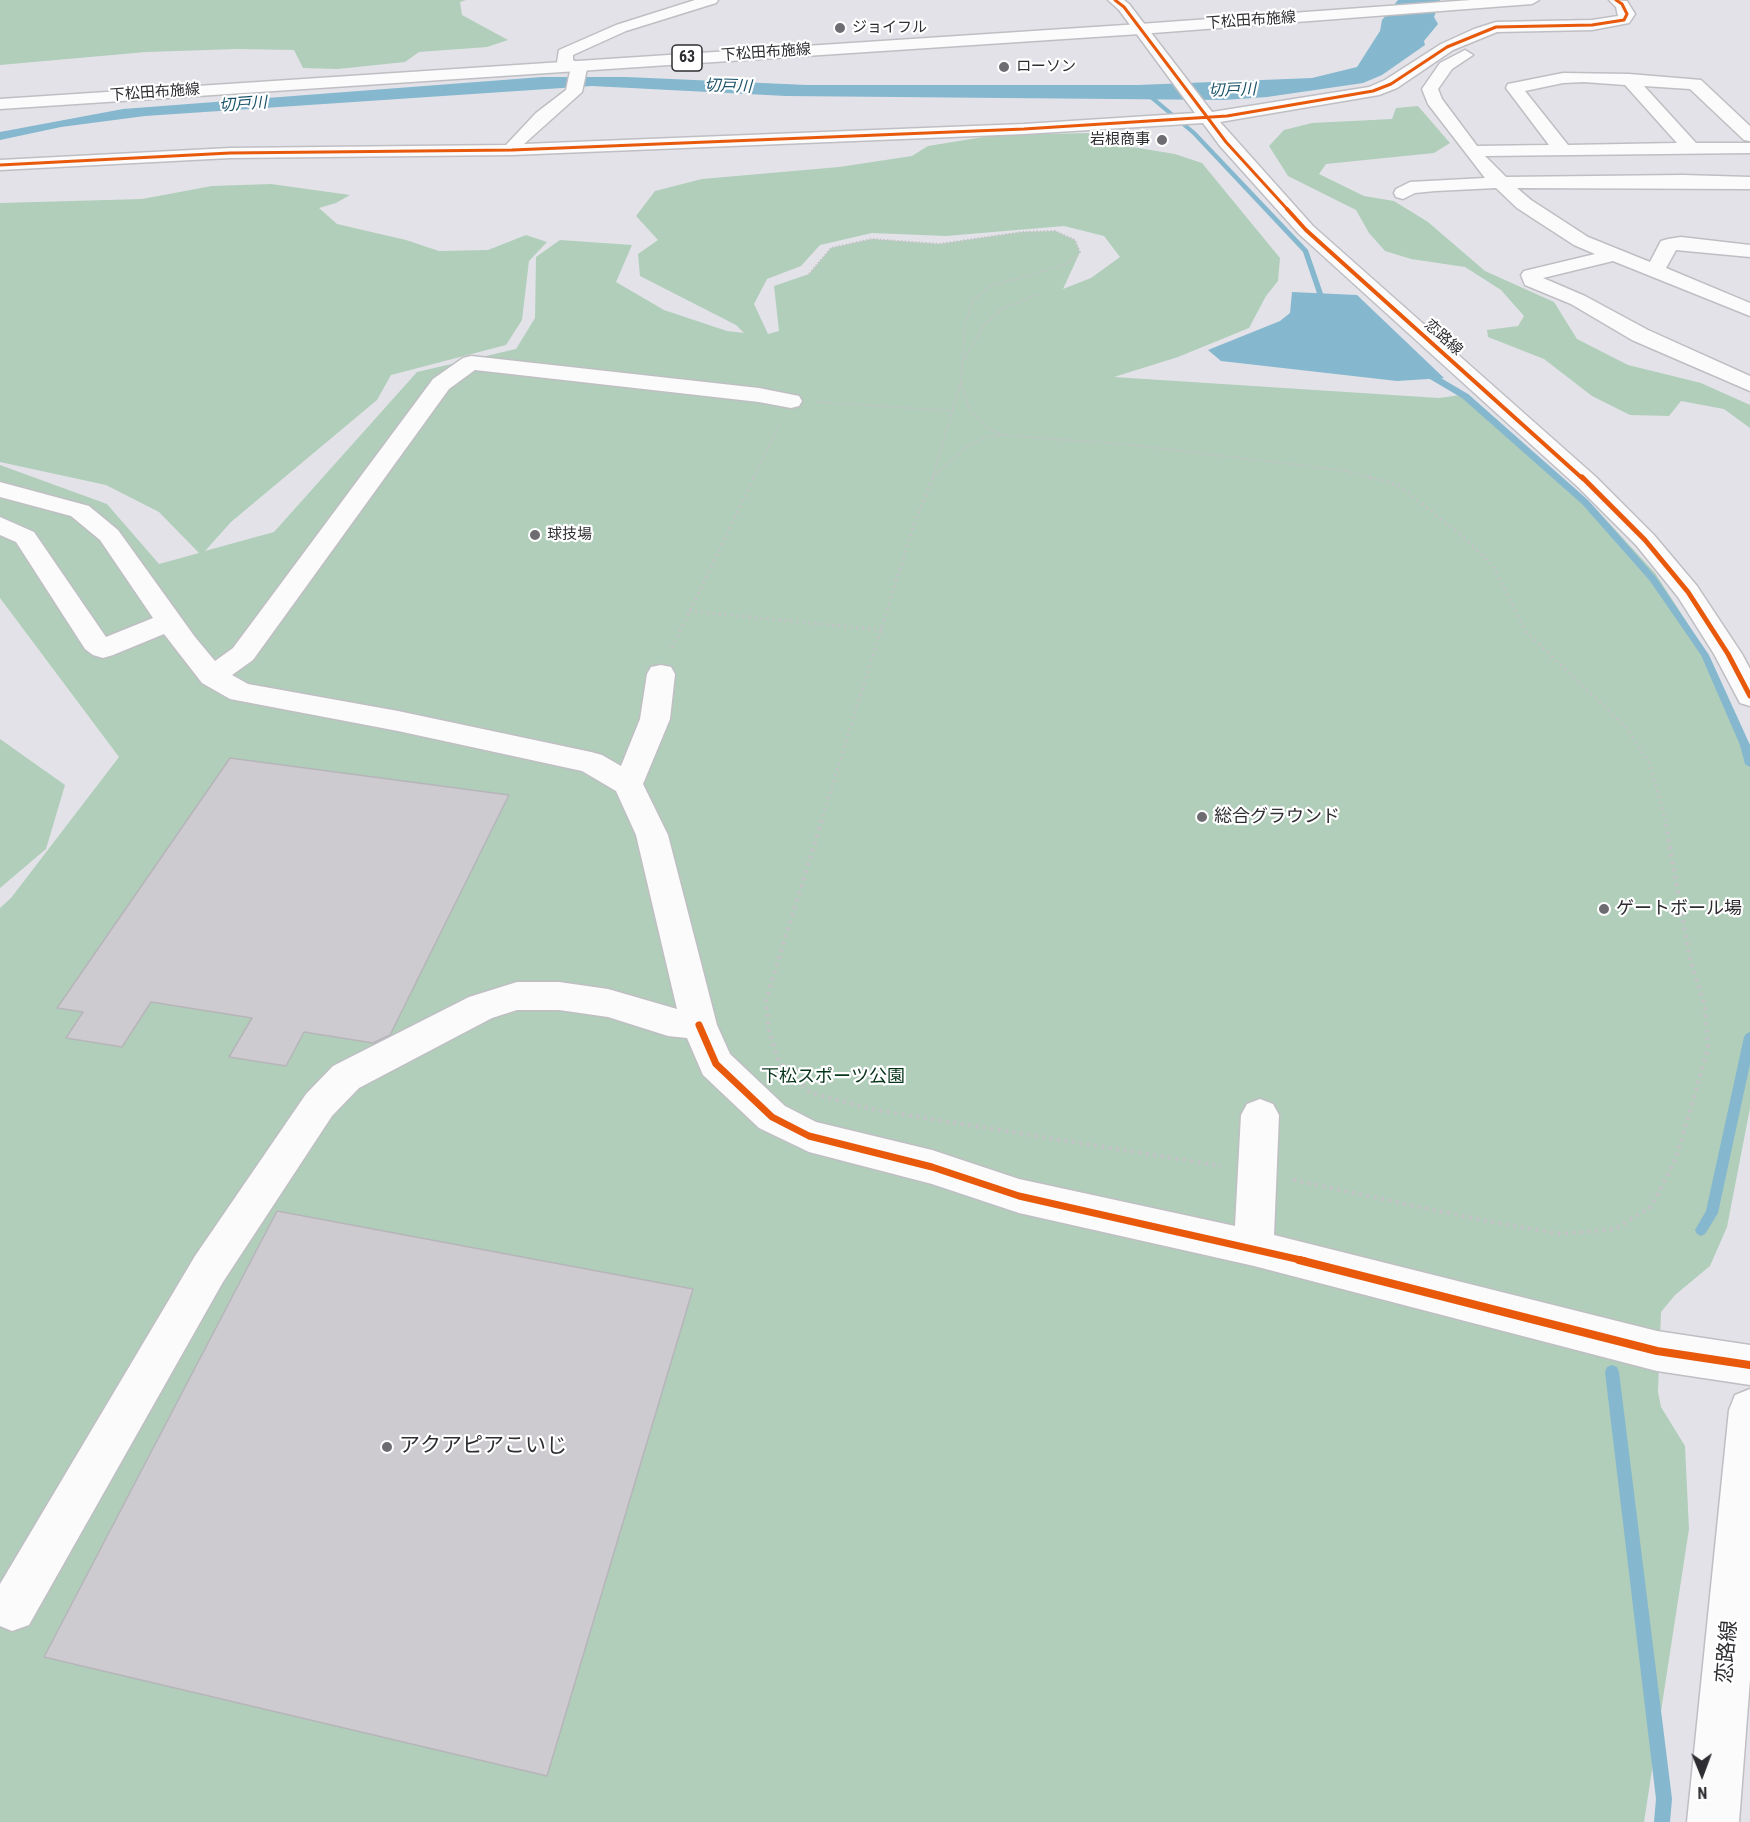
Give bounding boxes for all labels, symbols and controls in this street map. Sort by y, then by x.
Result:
street label: 下松田布施線 [1205,9,1297,33]
place label: ジョイフル [852,19,927,37]
marker: ジョイフル [833,21,847,35]
street label: 下松田布施線 [720,41,812,65]
road number: 63 [672,45,702,71]
place label: ローソン [1016,58,1076,76]
marker: ローソン [997,60,1011,74]
water label: 切戸川 [704,77,752,97]
street label: 下松田布施線 [109,81,201,105]
water label: 切戸川 [1208,81,1256,101]
water label: 切戸川 [218,94,268,116]
place label: 岩根商事 [1090,131,1150,149]
marker: 岩根商事 [1155,133,1169,147]
street label: 恋路線 [1420,316,1466,360]
place label: 球技場 [547,526,592,544]
marker: 球技場 [528,528,542,542]
place label: 総合グラウンド [1214,806,1340,828]
marker: 総合グラウンド [1195,810,1209,824]
place label: ゲートボール場 [1616,898,1742,920]
marker: ゲートボール場 [1597,902,1611,916]
park label: 下松スポーツ公園 [761,1066,905,1088]
place label: アクアピアこいじ [399,1434,567,1460]
marker: アクアピアこいじ [380,1440,394,1454]
street label: 恋路線 [1713,1620,1743,1684]
north arrow [1672,1744,1732,1804]
text: N [1697,1783,1707,1802]

